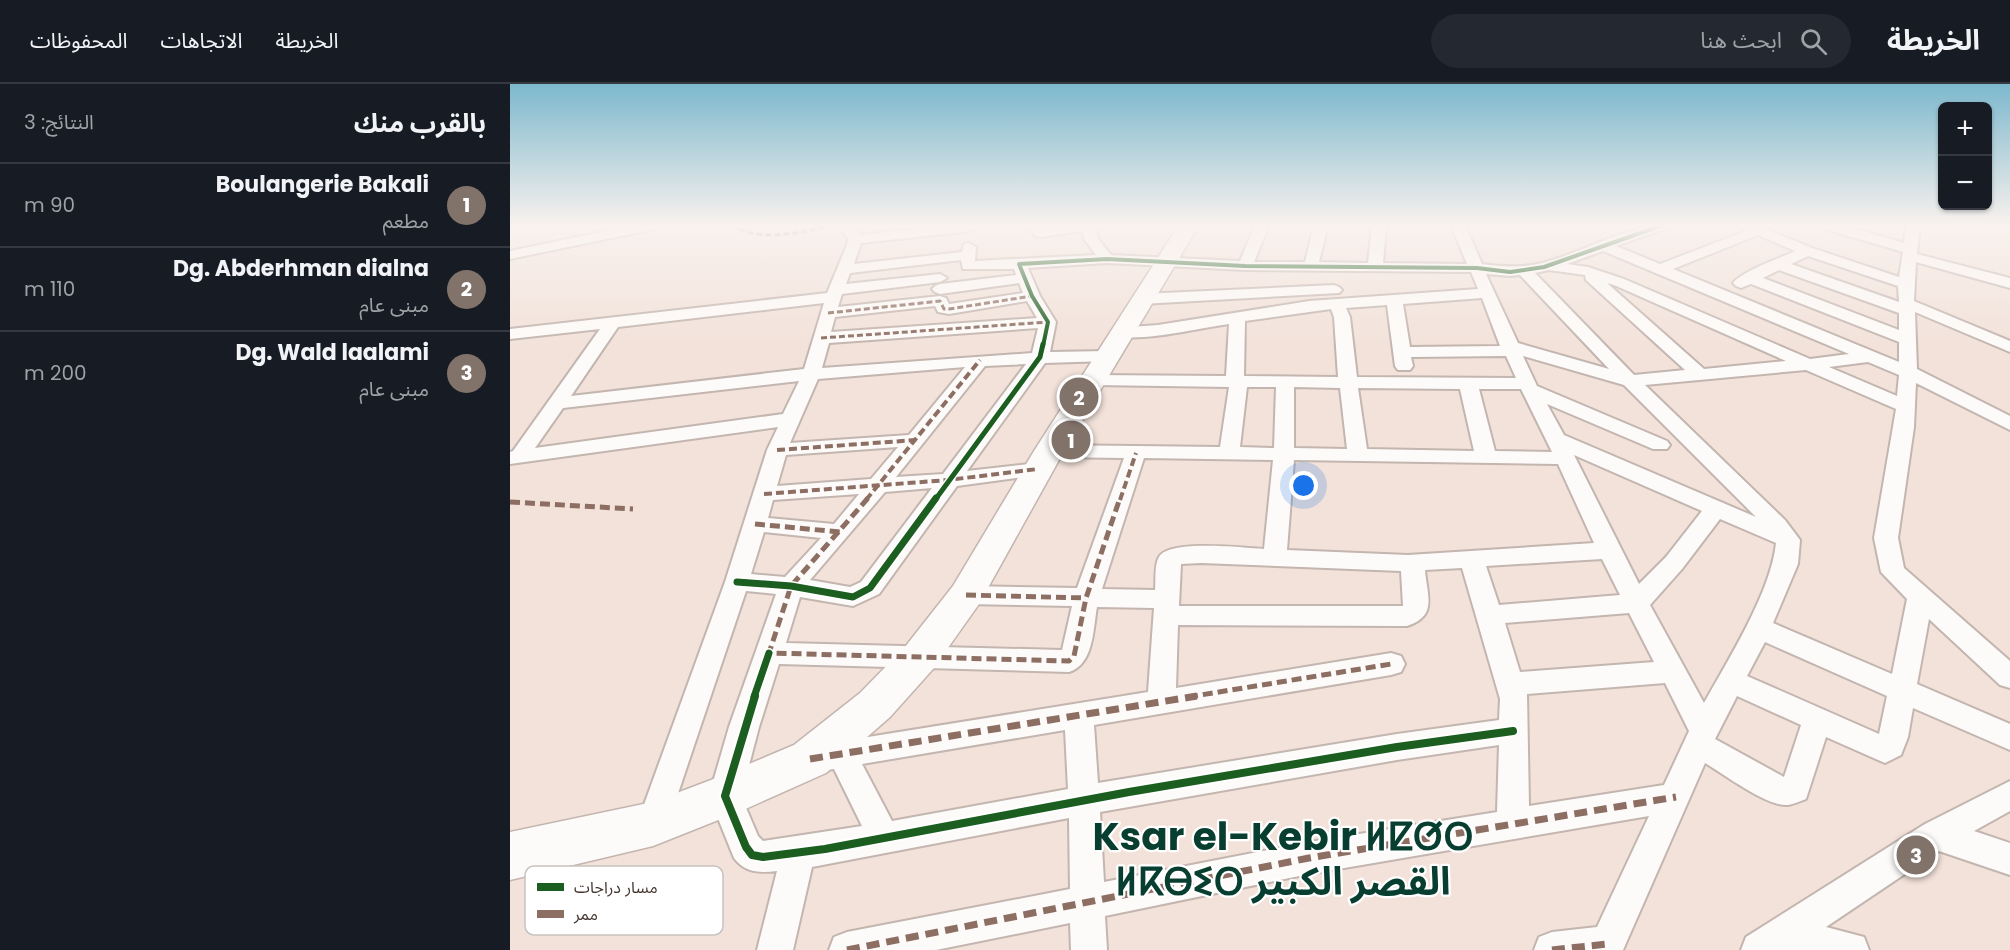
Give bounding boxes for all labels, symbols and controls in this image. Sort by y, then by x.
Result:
search box [1431,14,1851,68]
text: الخريطة [1887,21,1980,60]
text: ابحث هنا [1700,25,1782,56]
icon: search [1797,25,1830,58]
text: المحفوظات [30,26,127,55]
text: الاتجاهات [160,26,242,55]
text: الخريطة [275,26,338,55]
map controls [1938,102,1992,210]
button: + [1938,102,1992,156]
text: بالقرب منك [354,105,486,141]
text: النتائج: 3 [24,108,94,136]
button: − [1938,156,1992,210]
text: Boulangerie Bakali [216,169,429,200]
text: 90 m [24,191,75,219]
text: 1 [463,191,470,219]
text: مطعم [383,207,429,235]
text: Dg. Abderhman dialna [173,253,429,284]
text: 110 m [24,275,75,303]
text: 2 [461,275,472,303]
text: مبنى عام [359,291,429,319]
text: Dg. Wald laalami [235,337,429,368]
text: 200 m [24,359,87,387]
text: 3 [460,359,473,387]
pin: 2 [1060,374,1098,420]
text: مبنى عام [359,375,429,403]
pin: 1 [1052,418,1090,462]
your location [1289,471,1318,500]
district label: Ksar el-Kebir ⵍⵇⵚⵔ ⵍⴽⴱⵉⵔ القصر الكبير [1092,809,1474,909]
pin: 3 [1896,832,1936,878]
legend [525,866,723,935]
text: مسار دراجات [574,876,658,899]
text: ممر [573,903,598,926]

